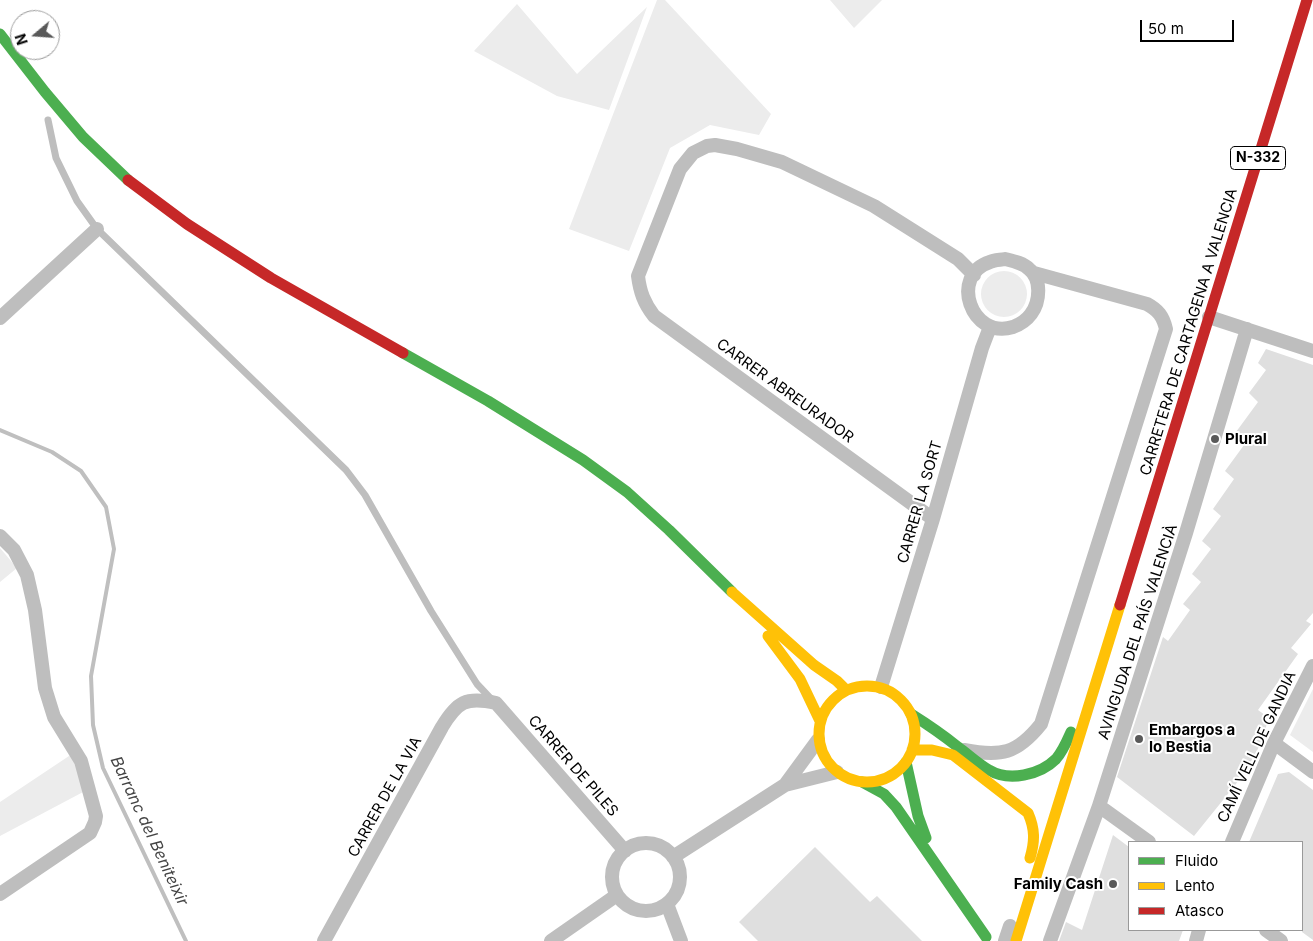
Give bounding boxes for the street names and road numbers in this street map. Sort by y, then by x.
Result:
road number: N-332 [1230,146,1286,170]
street label: CARRETERA DE CARTAGENA A VALENCIA [1137,186,1241,478]
street label: CARRER ABREURADOR [713,335,857,447]
street label: CARRER LA SORT [894,439,946,565]
street label: AVINGUDA DEL PAÍS VALENCIÀ [1095,522,1181,742]
street label: CAMÍ VELL DE GANDIA [1214,668,1300,826]
street label: CARRER DE PILES [524,712,622,820]
street label: CARRER DE LA VIA [344,734,426,860]

